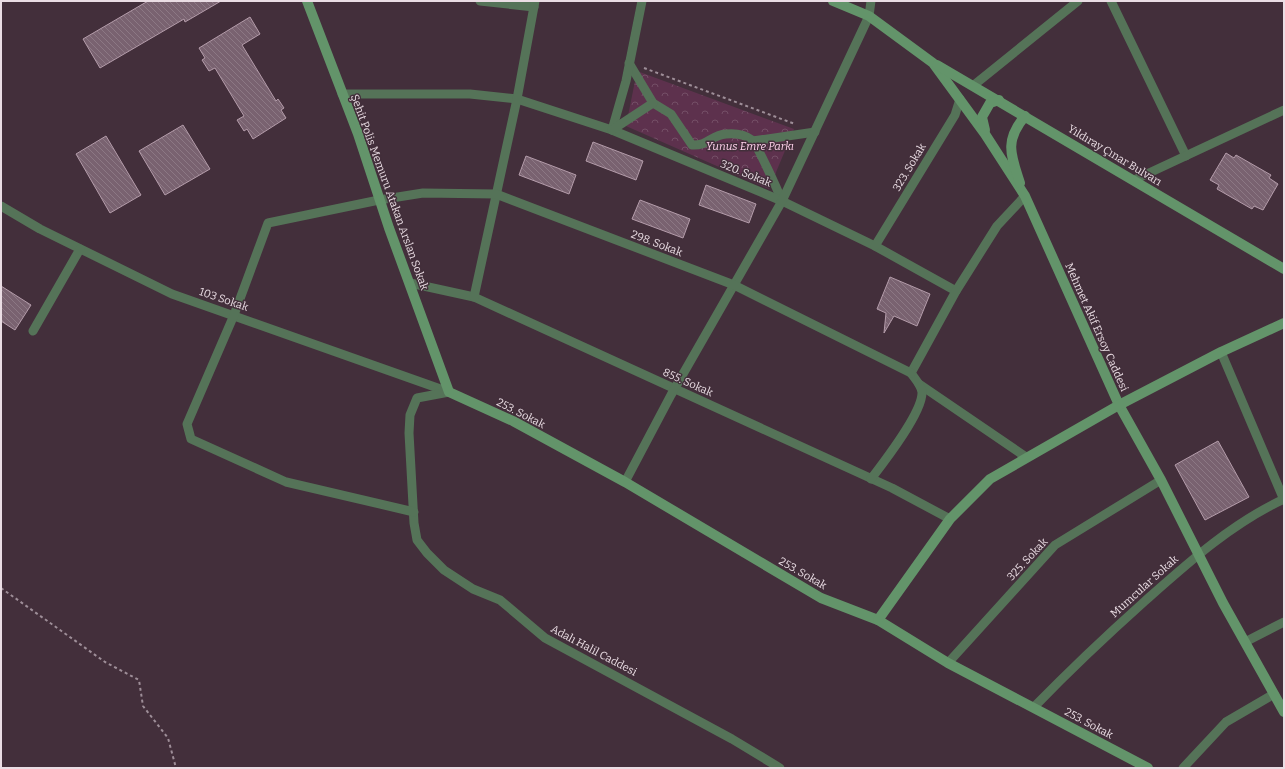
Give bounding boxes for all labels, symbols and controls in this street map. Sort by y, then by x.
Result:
street label: Şehit Polis Memuru Atakan Arslan Sokak [348,93,431,293]
street label: Yıldıray Çınar Bulvarı [1065,122,1165,189]
park label: Yunus Emre Parkı [706,140,794,153]
street label: 323. Sokak [890,140,929,194]
street label: 320. Sokak [718,157,774,190]
street label: 298. Sokak [629,228,685,259]
street label: Mehmet Akif Ersoy Caddesi [1062,261,1131,394]
street label: 103 Sokak [198,285,251,314]
street label: 855. Sokak [661,366,716,400]
street label: 253. Sokak [494,396,548,432]
street label: 325. Sokak [1004,535,1051,583]
street label: Mumcular Sokak [1108,552,1181,620]
street label: 253. Sokak [777,555,830,593]
street label: Adalı Halil Caddesi [549,622,640,679]
street label: 253. Sokak [1062,705,1116,742]

